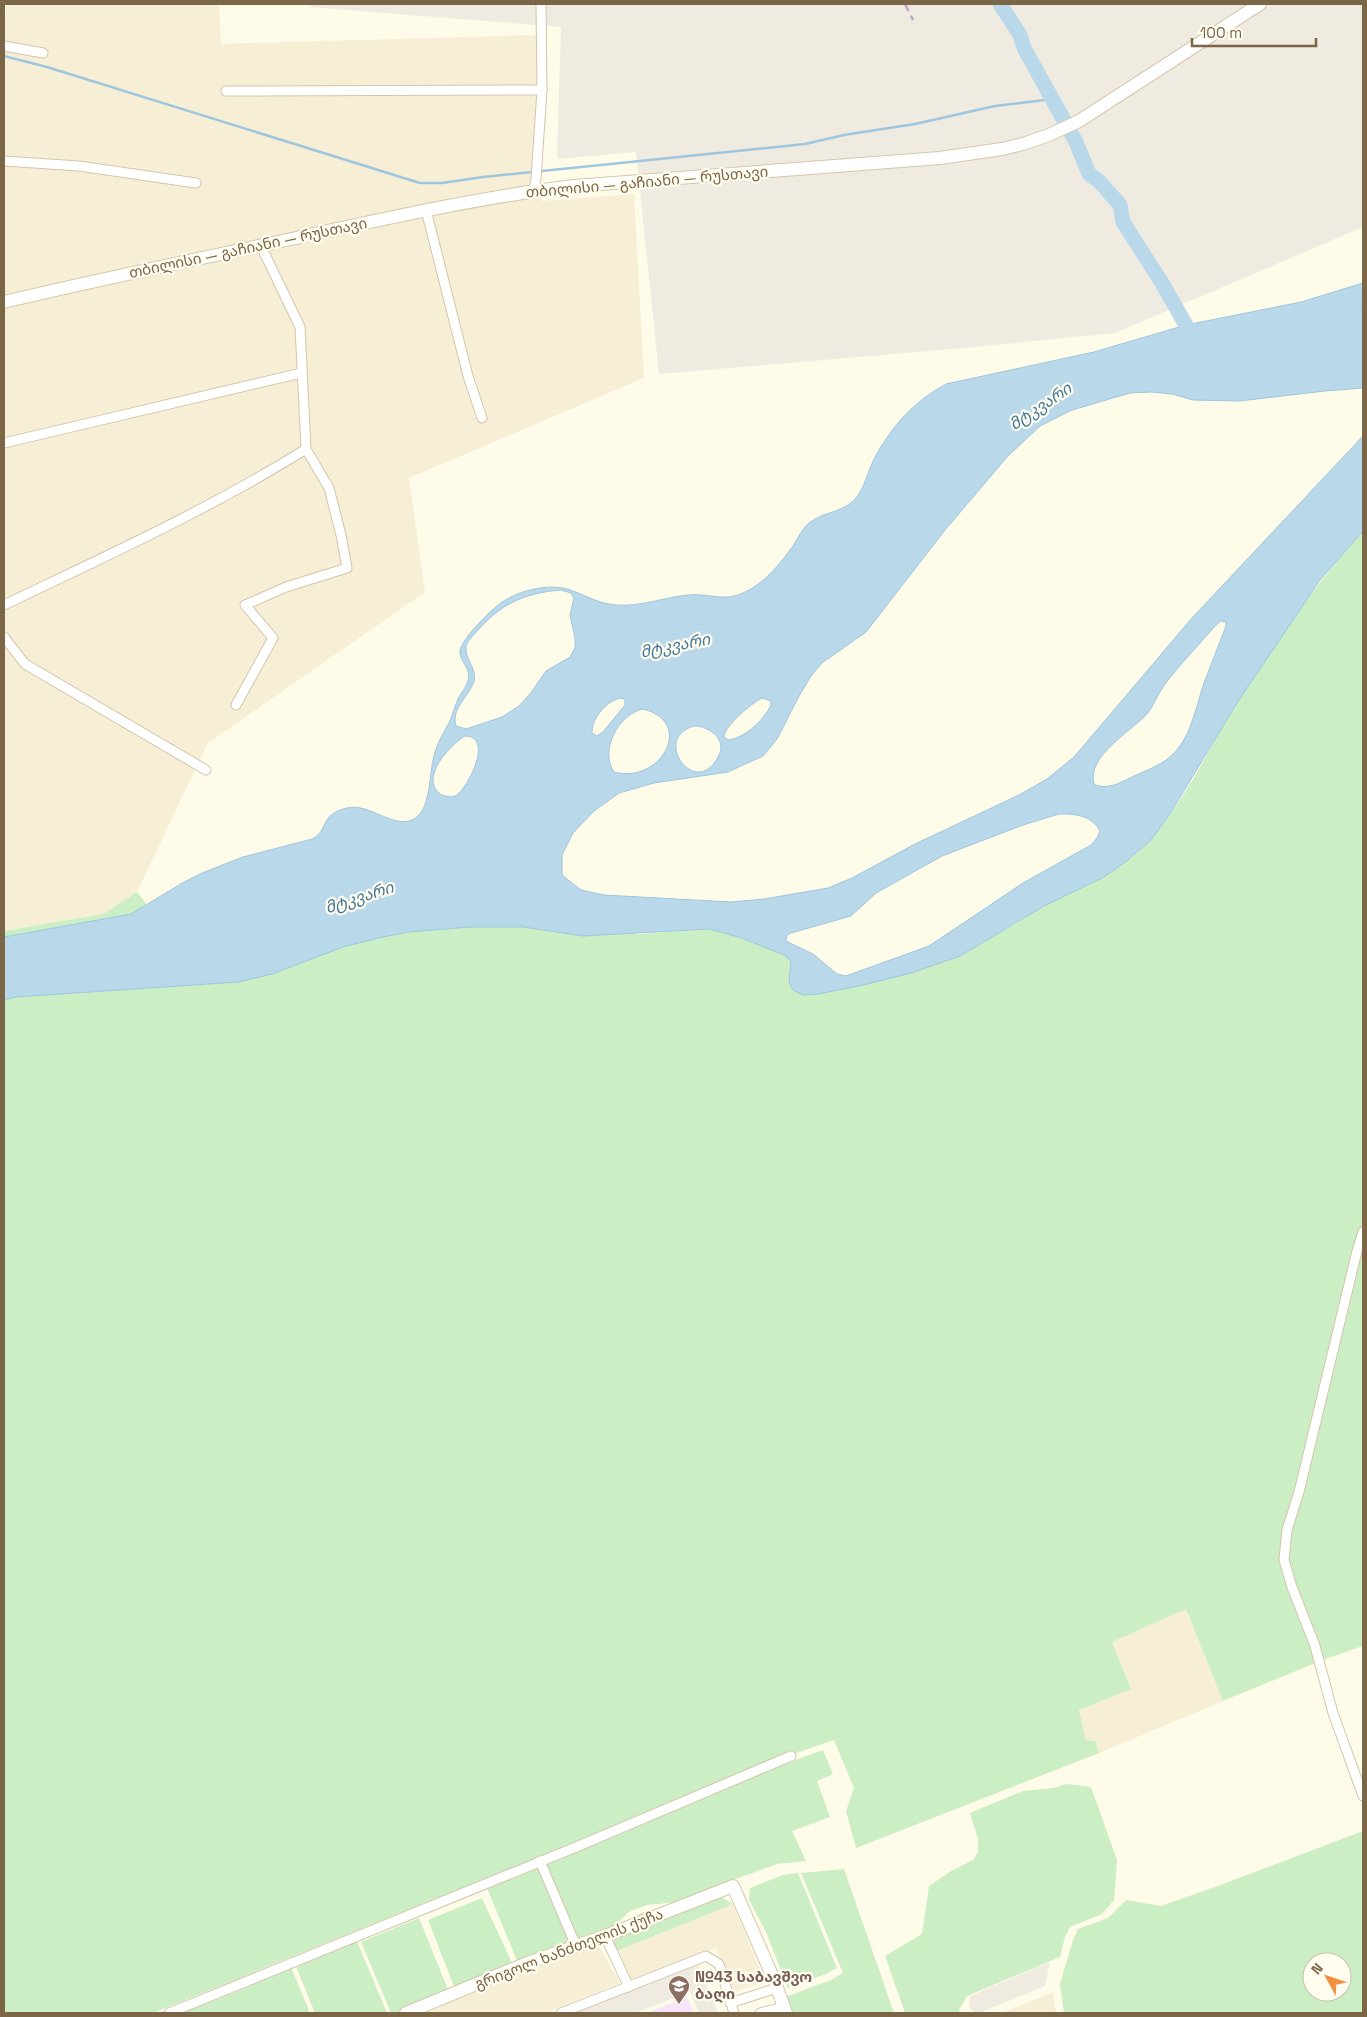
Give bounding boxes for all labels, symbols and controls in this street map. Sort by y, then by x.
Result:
scale bar [1192,15,1316,47]
text: 100 m [1200,23,1242,42]
street label: თბილისი — გაჩიანი — რუსთავი [525,161,769,202]
street label: თბილისი — გაჩიანი — რუსთავი [127,213,369,282]
water label: მტკვარი [1005,378,1076,435]
water label: მტკვარი [638,628,713,663]
water label: მტკვარი [322,876,397,918]
street label: გრიგოლ ხანძთელის ქუჩა [472,1904,666,1993]
north arrow [1302,1952,1352,2002]
text: N [1307,1959,1327,1978]
place label: №43 საბავშვო ბაღი [695,1967,812,2003]
school or university icon: №43 საბავშვო ბაღი [667,1974,691,2005]

